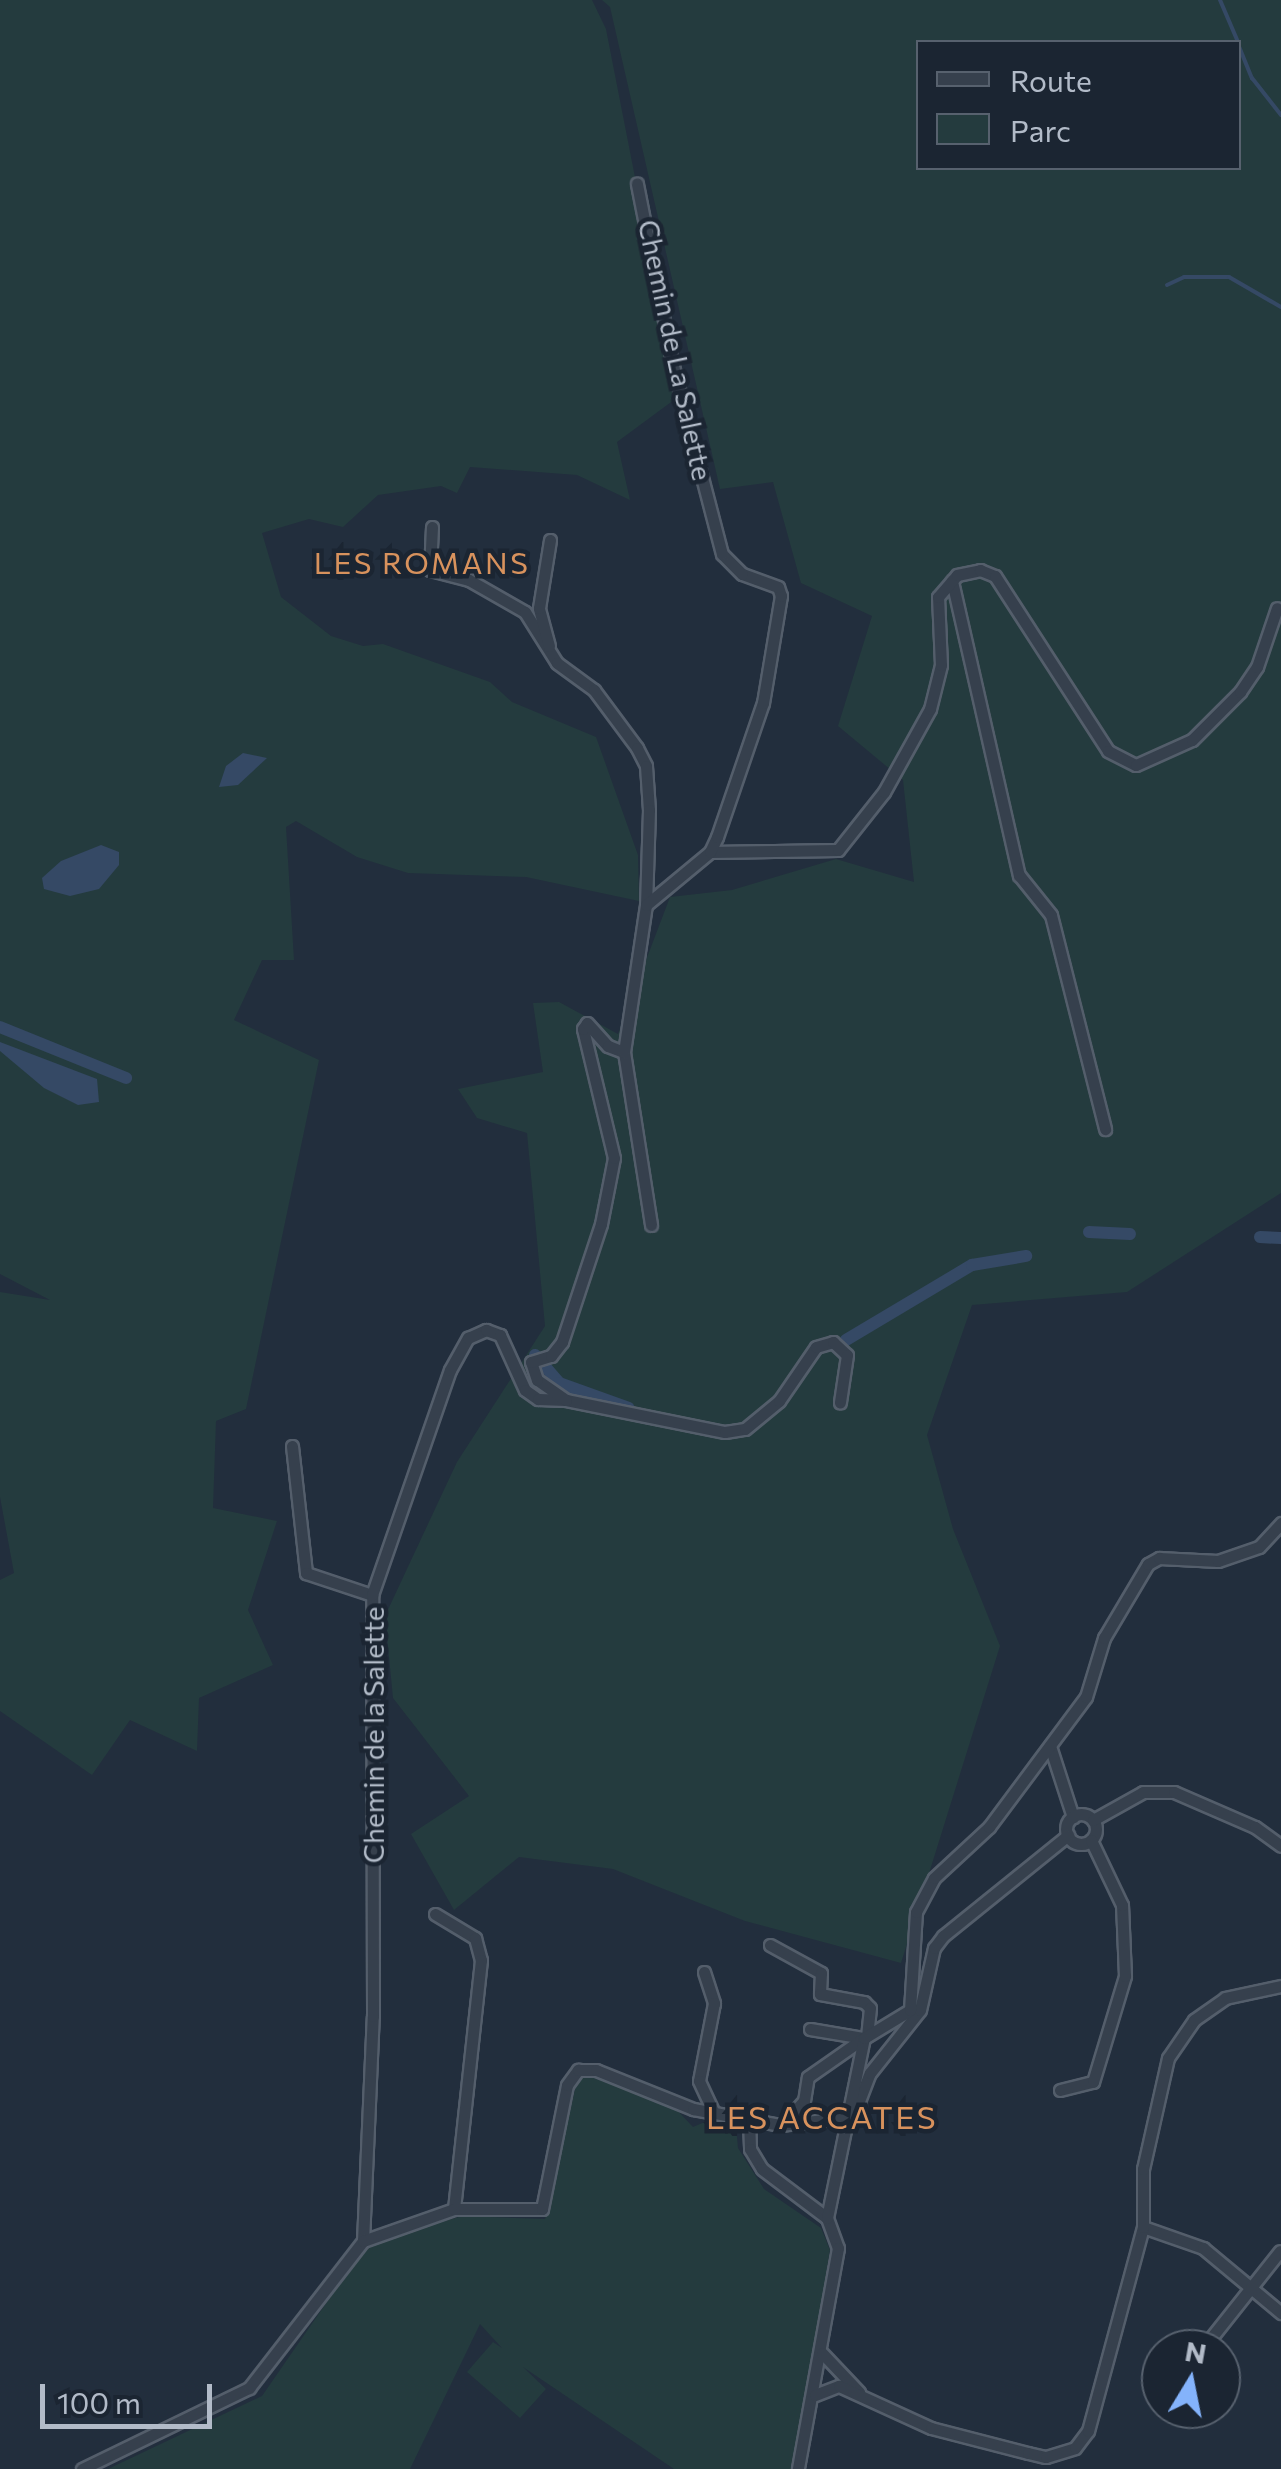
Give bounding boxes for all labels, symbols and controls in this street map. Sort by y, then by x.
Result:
legend [916,40,1241,170]
text: Route [1010,61,1092,98]
text: Parc [1010,111,1071,148]
street label: Chemin de La Salette [632,217,720,483]
district label: LES ROMANS [314,544,530,580]
street label: Chemin de la Salette [356,1607,390,1863]
district label: LES ACCATES [706,2097,938,2135]
north arrow [1141,2329,1241,2429]
text: N [1183,2333,1209,2370]
scale bar [45,2364,218,2426]
text: 100 m [57,2383,141,2420]

